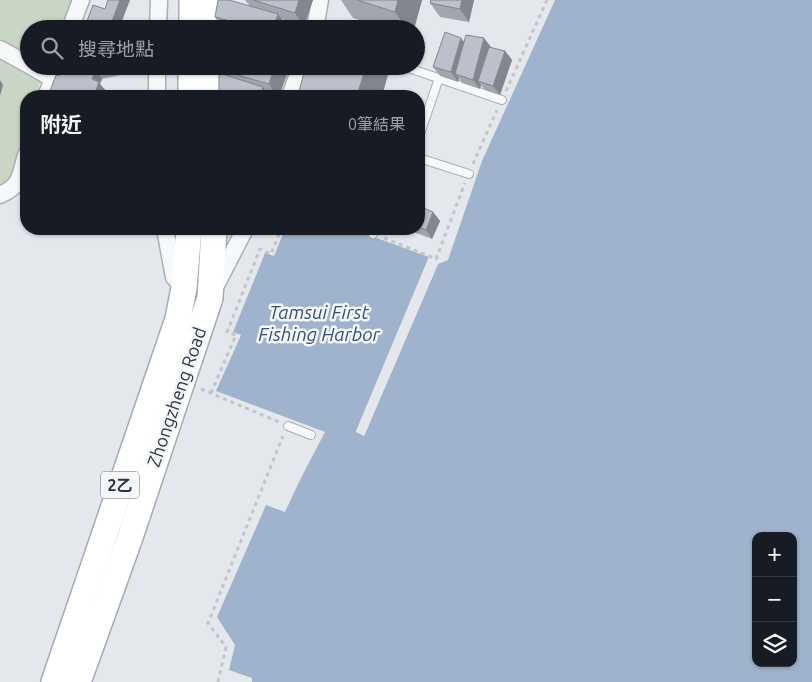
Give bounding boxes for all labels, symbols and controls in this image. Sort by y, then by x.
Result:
search box [20,20,425,75]
icon: search [38,34,66,62]
text: 搜尋地點 [78,38,154,60]
text: 附近 [40,112,82,136]
text: 0筆結果 [348,115,405,133]
water label: Tamsui First Fishing Harbor [258,301,380,345]
street label: Zhongzheng Road [143,324,209,469]
road number: 2乙 [101,472,139,498]
map controls [752,532,797,667]
button: + [752,532,797,577]
button: − [752,577,797,622]
button: layers [752,622,797,667]

